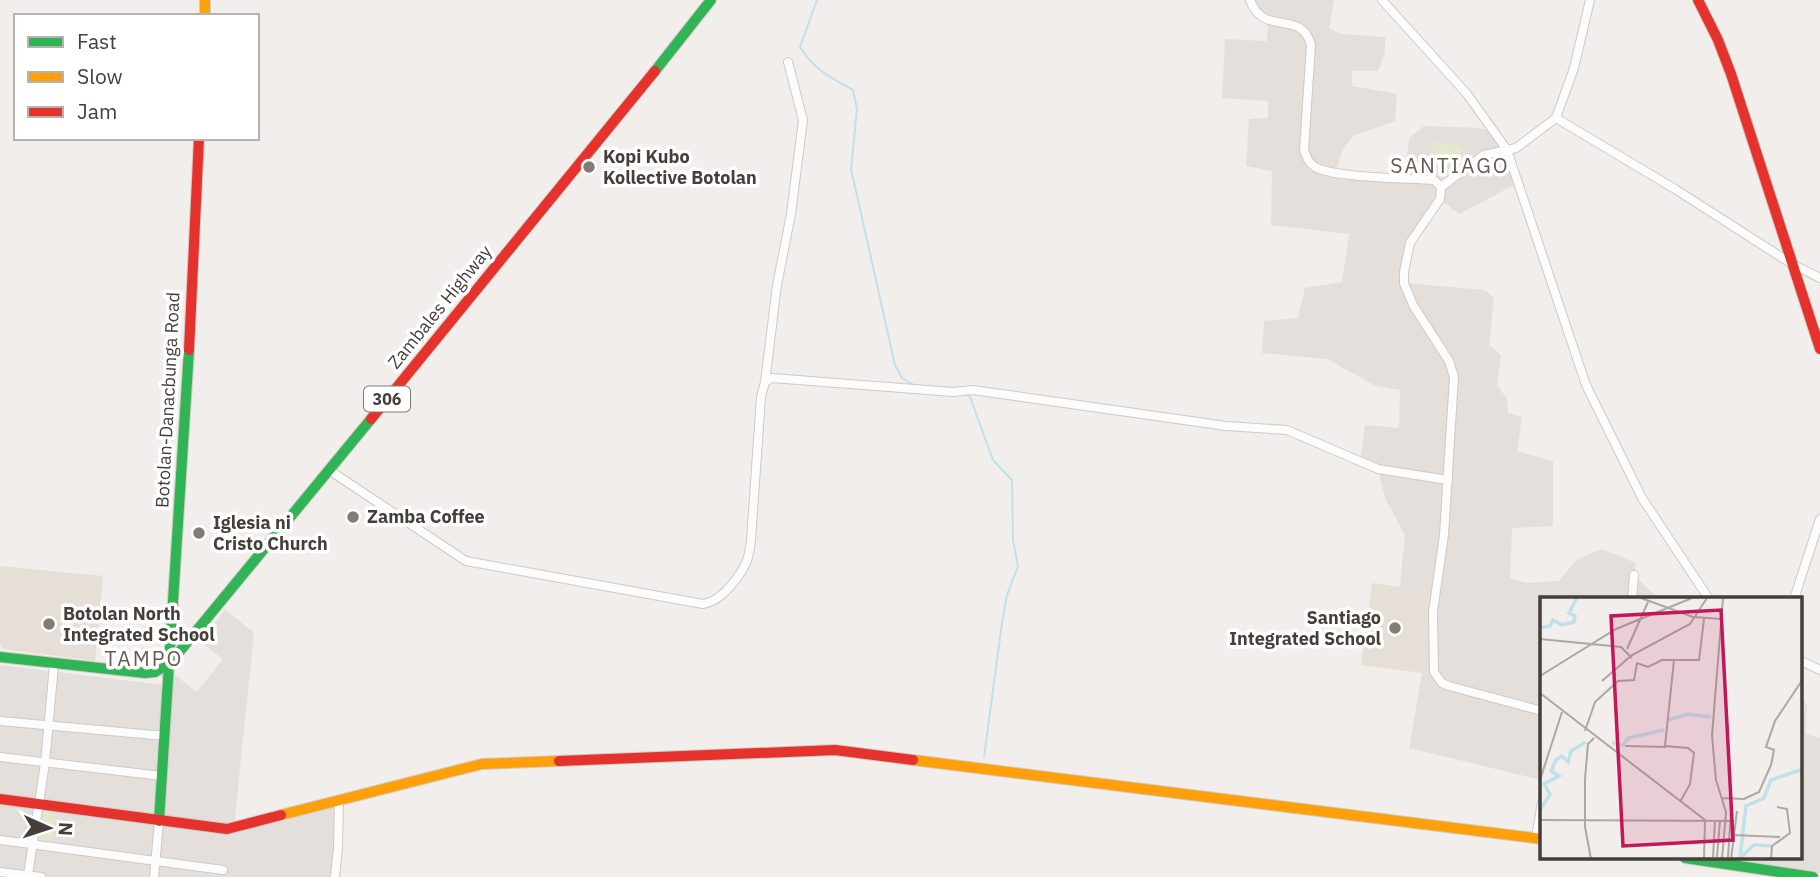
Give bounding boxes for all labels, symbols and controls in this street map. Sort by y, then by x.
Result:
legend [14,14,259,140]
text: Fast [77,27,117,55]
text: Slow [77,62,123,90]
text: Jam [77,97,117,125]
place label: Kopi Kubo Kollective Botolan [603,145,757,189]
district label: SANTIAGO [1390,151,1510,179]
marker: Kopi Kubo Kollective Botolan [581,159,597,175]
street label: Zambales Highway [383,240,497,373]
street label: Botolan-Danacbunga Road [150,291,185,509]
road number: 306 [364,386,410,412]
place label: Zamba Coffee [367,505,485,528]
marker: Zamba Coffee [345,509,361,525]
place label: Iglesia ni Cristo Church [213,511,328,555]
marker: Iglesia ni Cristo Church [191,525,207,541]
inset map [1540,597,1802,860]
place label: Botolan North Integrated School [63,602,215,646]
place label: Santiago Integrated School [1229,606,1382,650]
marker: Botolan North Integrated School [41,616,57,632]
marker: Santiago Integrated School [1387,620,1403,636]
district label: TAMPO [105,644,183,672]
north arrow [14,793,84,863]
text: N [54,821,78,836]

